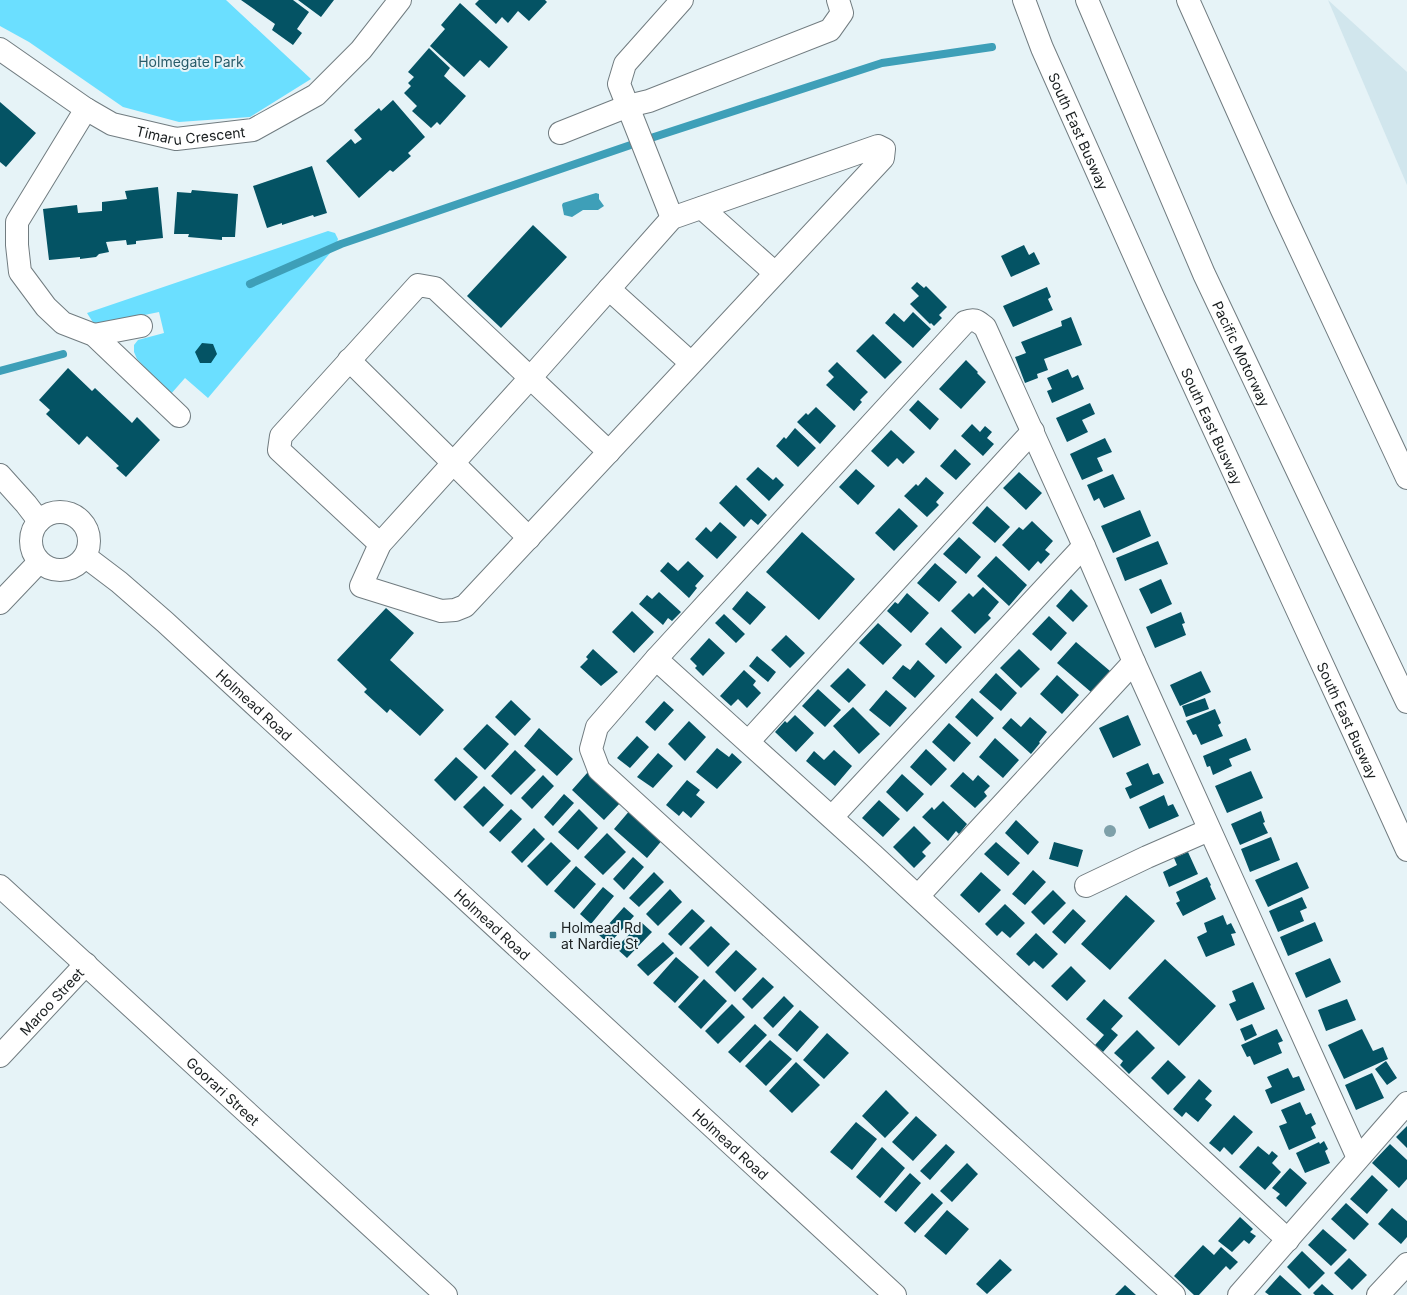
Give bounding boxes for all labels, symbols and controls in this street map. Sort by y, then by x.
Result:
park label: Holmegate Park [138,53,244,70]
street label: South East Busway [1045,70,1113,192]
street label: Timaru Crescent [135,121,246,148]
street label: Pacific Motorway [1209,298,1274,409]
street label: South East Busway [1178,365,1247,487]
street label: South East Busway [1314,659,1382,782]
street label: Holmead Road [213,665,296,744]
street label: Holmead Road [451,885,534,963]
place label: Holmead Rd at Nardie St [561,919,642,952]
marker: Holmead Rd at Nardie St [548,930,558,940]
street label: Maroo Street [16,964,87,1038]
street label: Goorari Street [183,1053,264,1129]
street label: Holmead Road [689,1105,772,1183]

